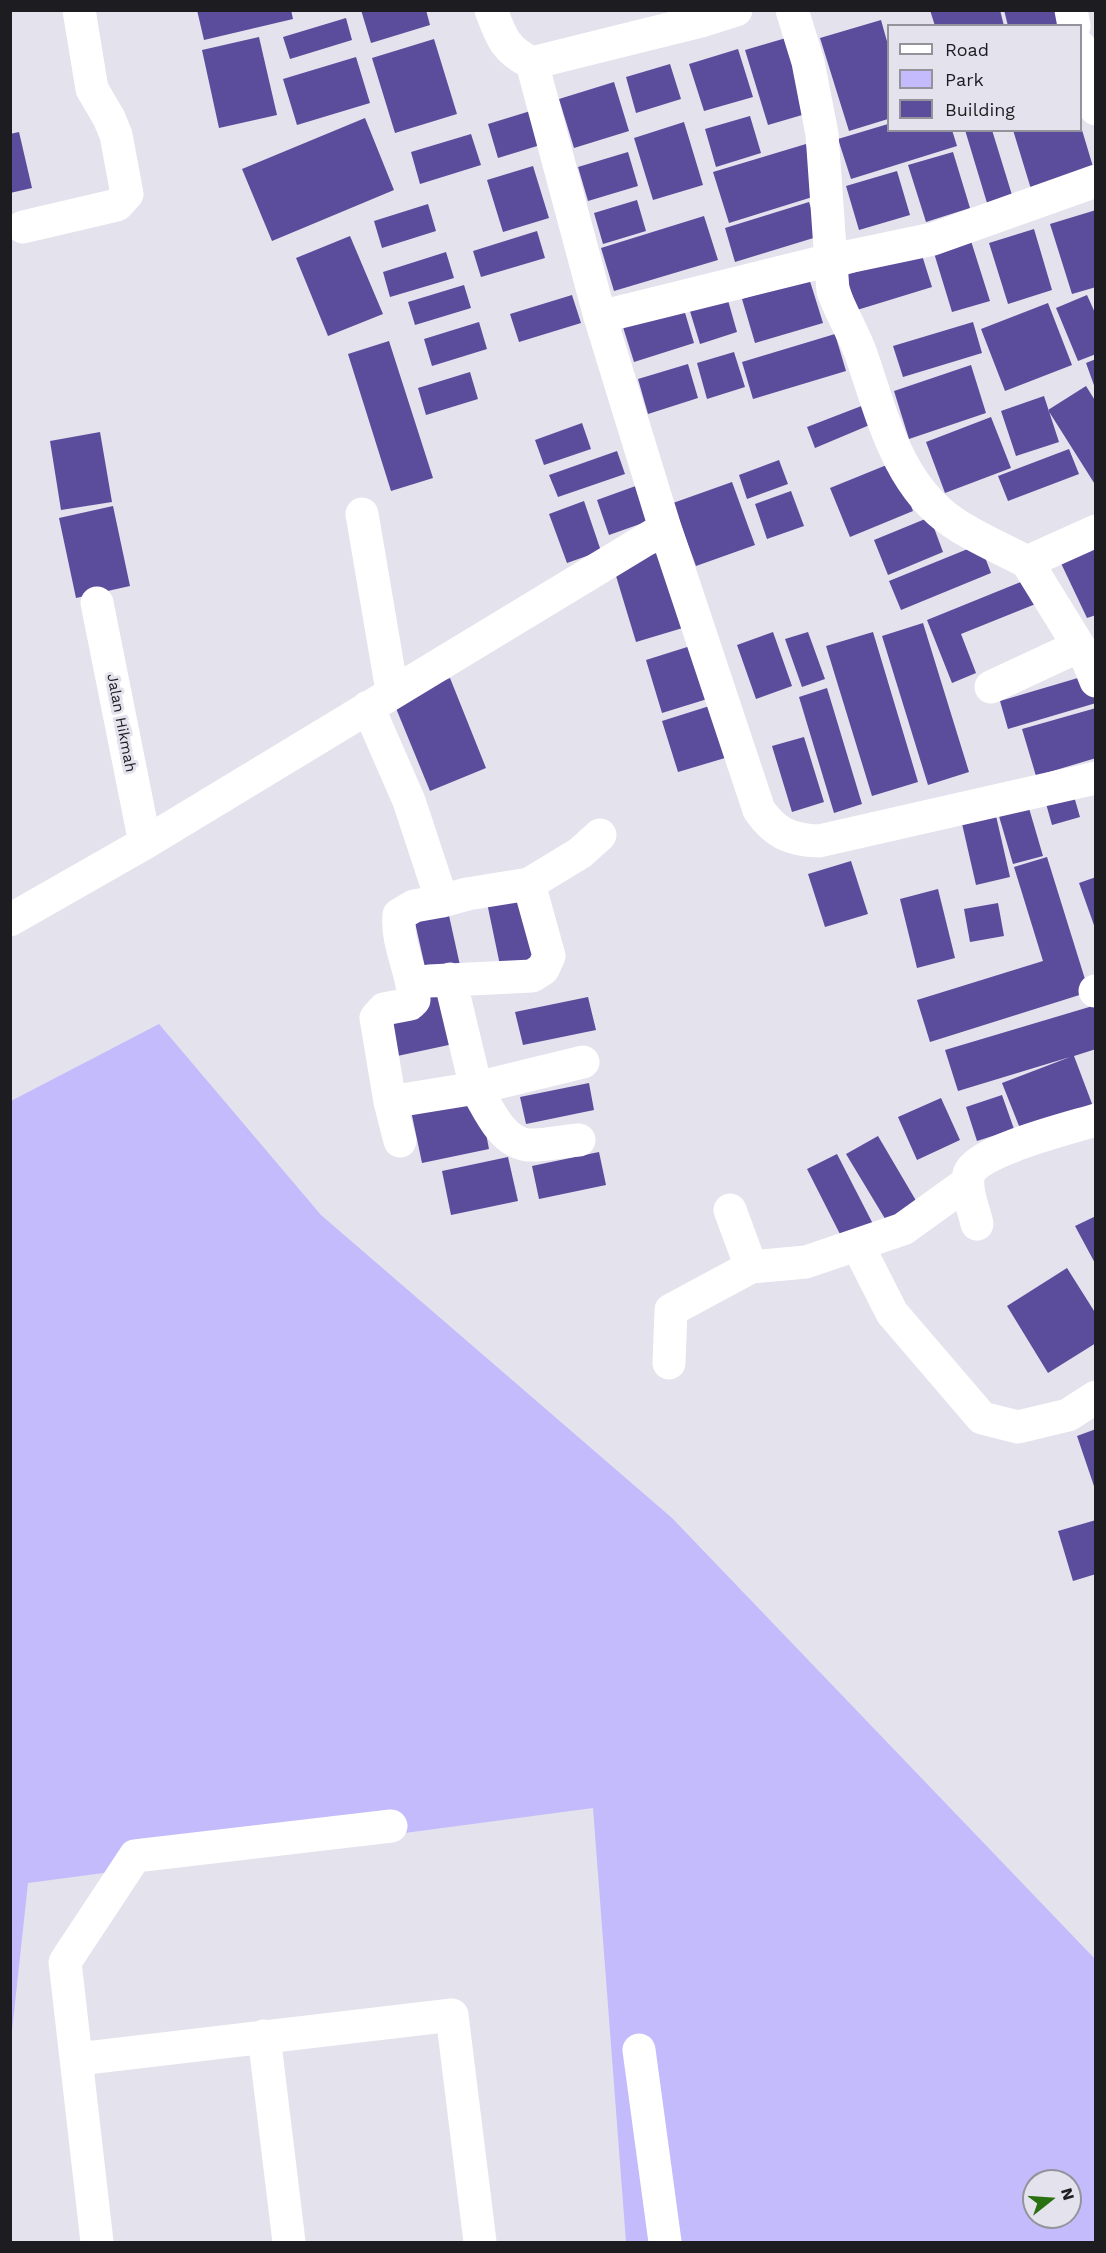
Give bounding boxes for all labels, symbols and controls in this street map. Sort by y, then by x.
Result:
legend [887,24,1082,132]
text: Road [945,39,989,60]
text: Park [945,69,984,90]
text: Building [945,99,1015,120]
street label: Jalan Hikmah [103,672,139,774]
north arrow [1022,2169,1082,2229]
text: N [1057,2186,1079,2203]

